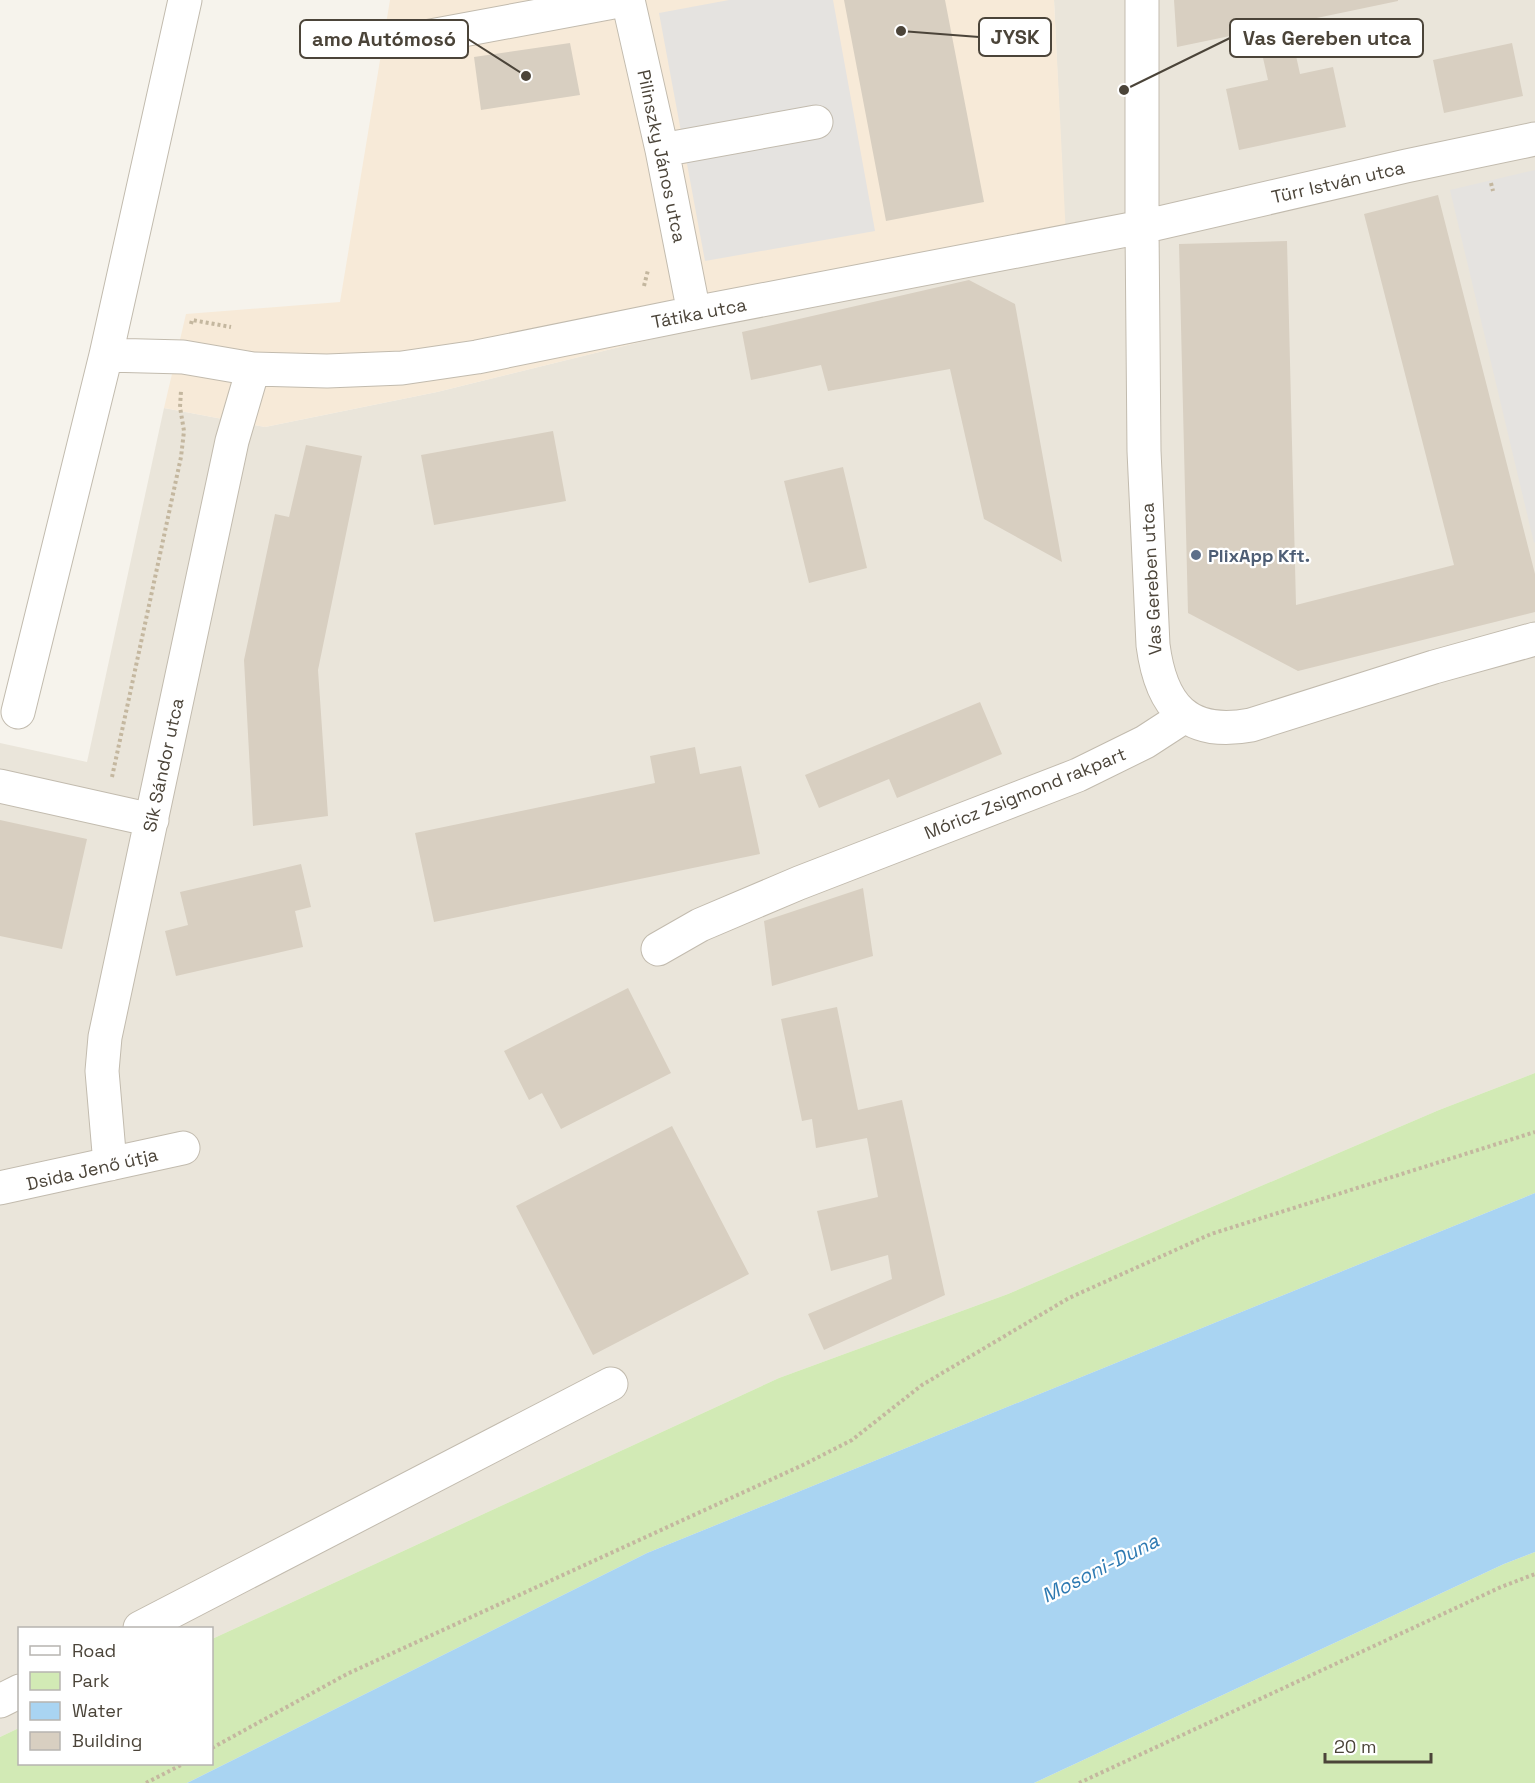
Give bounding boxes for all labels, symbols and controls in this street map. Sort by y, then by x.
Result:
callout: JYSK [979,18,1051,56]
callout: Vas Gereben utca [1230,19,1423,57]
callout: amo Autómosó [300,20,468,58]
text: JYSK [991,24,1040,50]
text: Vas Gereben utca [1243,25,1412,51]
text: amo Autómosó [312,26,456,52]
street label: Pilinszky János utca [632,67,692,245]
street label: Türr István utca [1269,156,1407,208]
street label: Tátika utca [650,293,748,333]
street label: Vas Gereben utca [1136,502,1166,656]
place label: PlixApp Kft. [1208,544,1310,567]
marker: PlixApp Kft. [1189,548,1203,562]
street label: Sík Sándor utca [138,696,188,834]
street label: Móricz Zsigmond rakpart [921,742,1129,844]
street label: Dsida Jenő útja [24,1143,160,1195]
water label: Mosoni-Duna [1037,1527,1163,1609]
legend [18,1627,213,1765]
text: Road [72,1639,116,1662]
text: Park [72,1669,110,1692]
text: Water [72,1699,123,1722]
scale bar [1325,1726,1432,1764]
text: Building [72,1729,142,1752]
text: 20 m [1334,1735,1377,1758]

